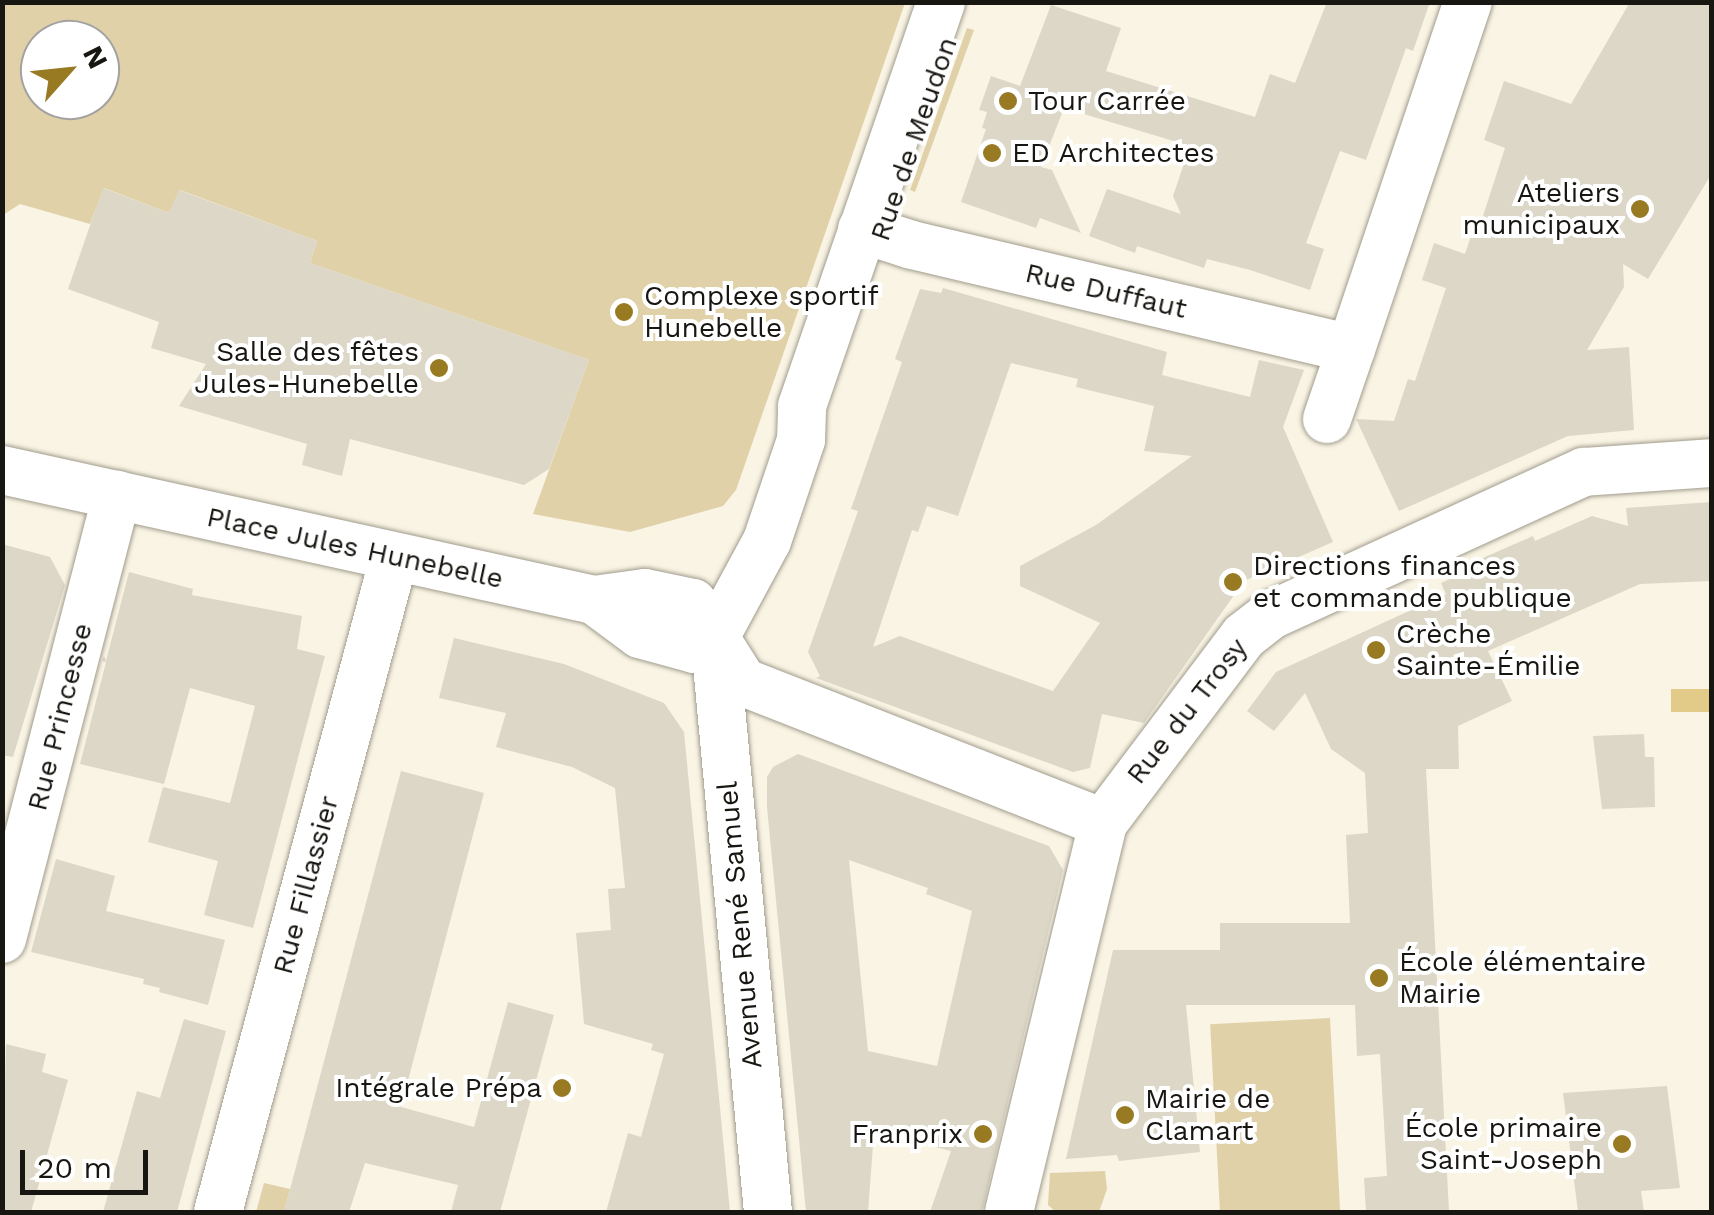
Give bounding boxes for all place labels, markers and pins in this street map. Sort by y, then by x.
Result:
place label: Tour Carrée [1028,84,1187,118]
marker: Tour Carrée [997,90,1019,112]
place label: ED Architectes [1012,136,1216,170]
marker: ED Architectes [981,142,1003,164]
place label: Ateliers municipaux [1463,176,1620,242]
marker: Ateliers municipaux [1629,198,1651,220]
place label: Complexe sportif Hunebelle [644,279,878,345]
marker: Complexe sportif Hunebelle [613,301,635,323]
place label: Salle des fêtes Jules-Hunebelle [194,335,419,401]
marker: Salle des fêtes Jules-Hunebelle [428,357,450,379]
place label: Directions finances et commande publique [1253,549,1572,615]
marker: Directions finances et commande publique [1222,571,1244,593]
place label: Crèche Sainte-Émilie [1396,617,1580,683]
marker: Crèche Sainte-Émilie [1365,639,1387,661]
place label: École élémentaire Mairie [1399,945,1646,1011]
marker: École élémentaire Mairie [1368,967,1390,989]
place label: Intégrale Prépa [335,1071,542,1105]
marker: Intégrale Prépa [551,1077,573,1099]
place label: Mairie de Clamart [1145,1082,1270,1148]
marker: Mairie de Clamart [1114,1104,1136,1126]
place label: École primaire Saint-Joseph [1404,1111,1602,1177]
place label: Franprix [852,1117,963,1151]
marker: Franprix [972,1123,994,1145]
marker: École primaire Saint-Joseph [1611,1133,1633,1155]

